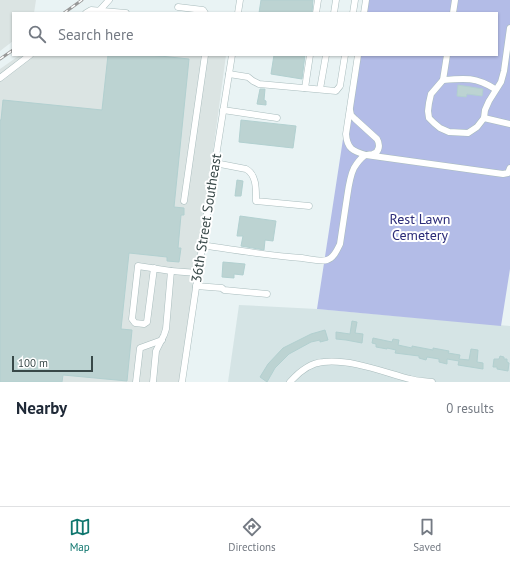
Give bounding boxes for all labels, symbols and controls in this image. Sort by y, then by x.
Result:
search box [12,12,498,56]
icon: search [26,23,48,45]
text: Search here [58,25,134,44]
street label: 36th Street Southeast [187,152,225,284]
park label: Rest Lawn Cemetery [390,210,451,244]
scale bar [12,354,93,373]
text: 100 m [18,356,48,370]
text: Nearby [16,397,67,419]
text: 0 results [446,400,494,417]
tab: Map [69,516,91,554]
tab: Directions [228,516,276,554]
tab: Saved [413,516,441,554]

